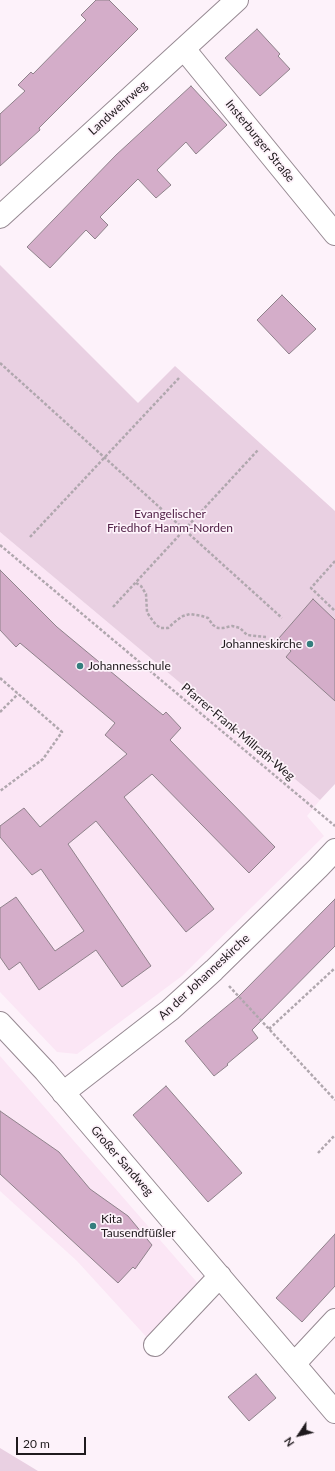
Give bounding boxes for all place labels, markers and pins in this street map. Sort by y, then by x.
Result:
place label: Johanneskirche [221,637,302,651]
marker: Johanneskirche [305,639,315,649]
place label: Johannesschule [88,659,171,673]
marker: Johannesschule [75,661,85,671]
place label: Kita Tausendfüßler [101,1212,176,1240]
marker: Kita Tausendfüßler [88,1221,98,1231]

